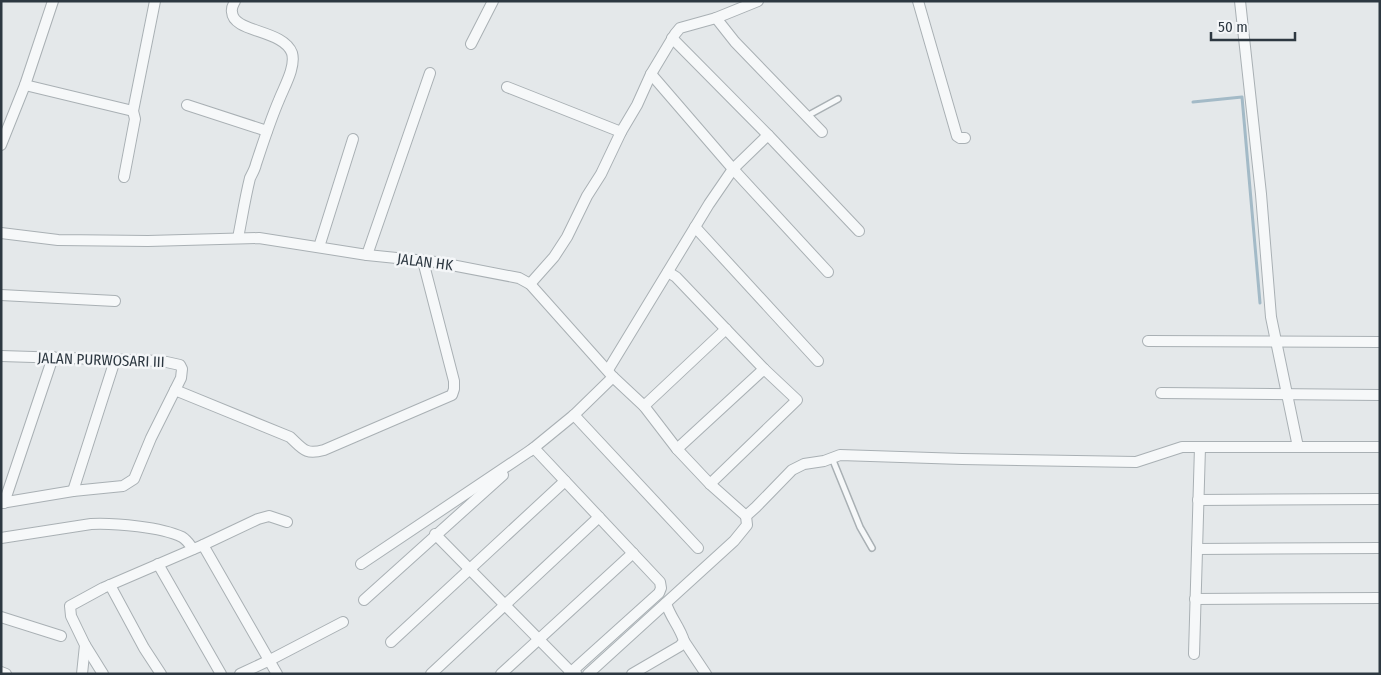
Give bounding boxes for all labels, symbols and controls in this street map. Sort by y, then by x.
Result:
scale bar [1211,10,1295,42]
text: 50 m [1218,18,1248,36]
street label: JALAN HK [396,250,454,274]
street label: JALAN PURWOSARI III [37,349,165,371]

